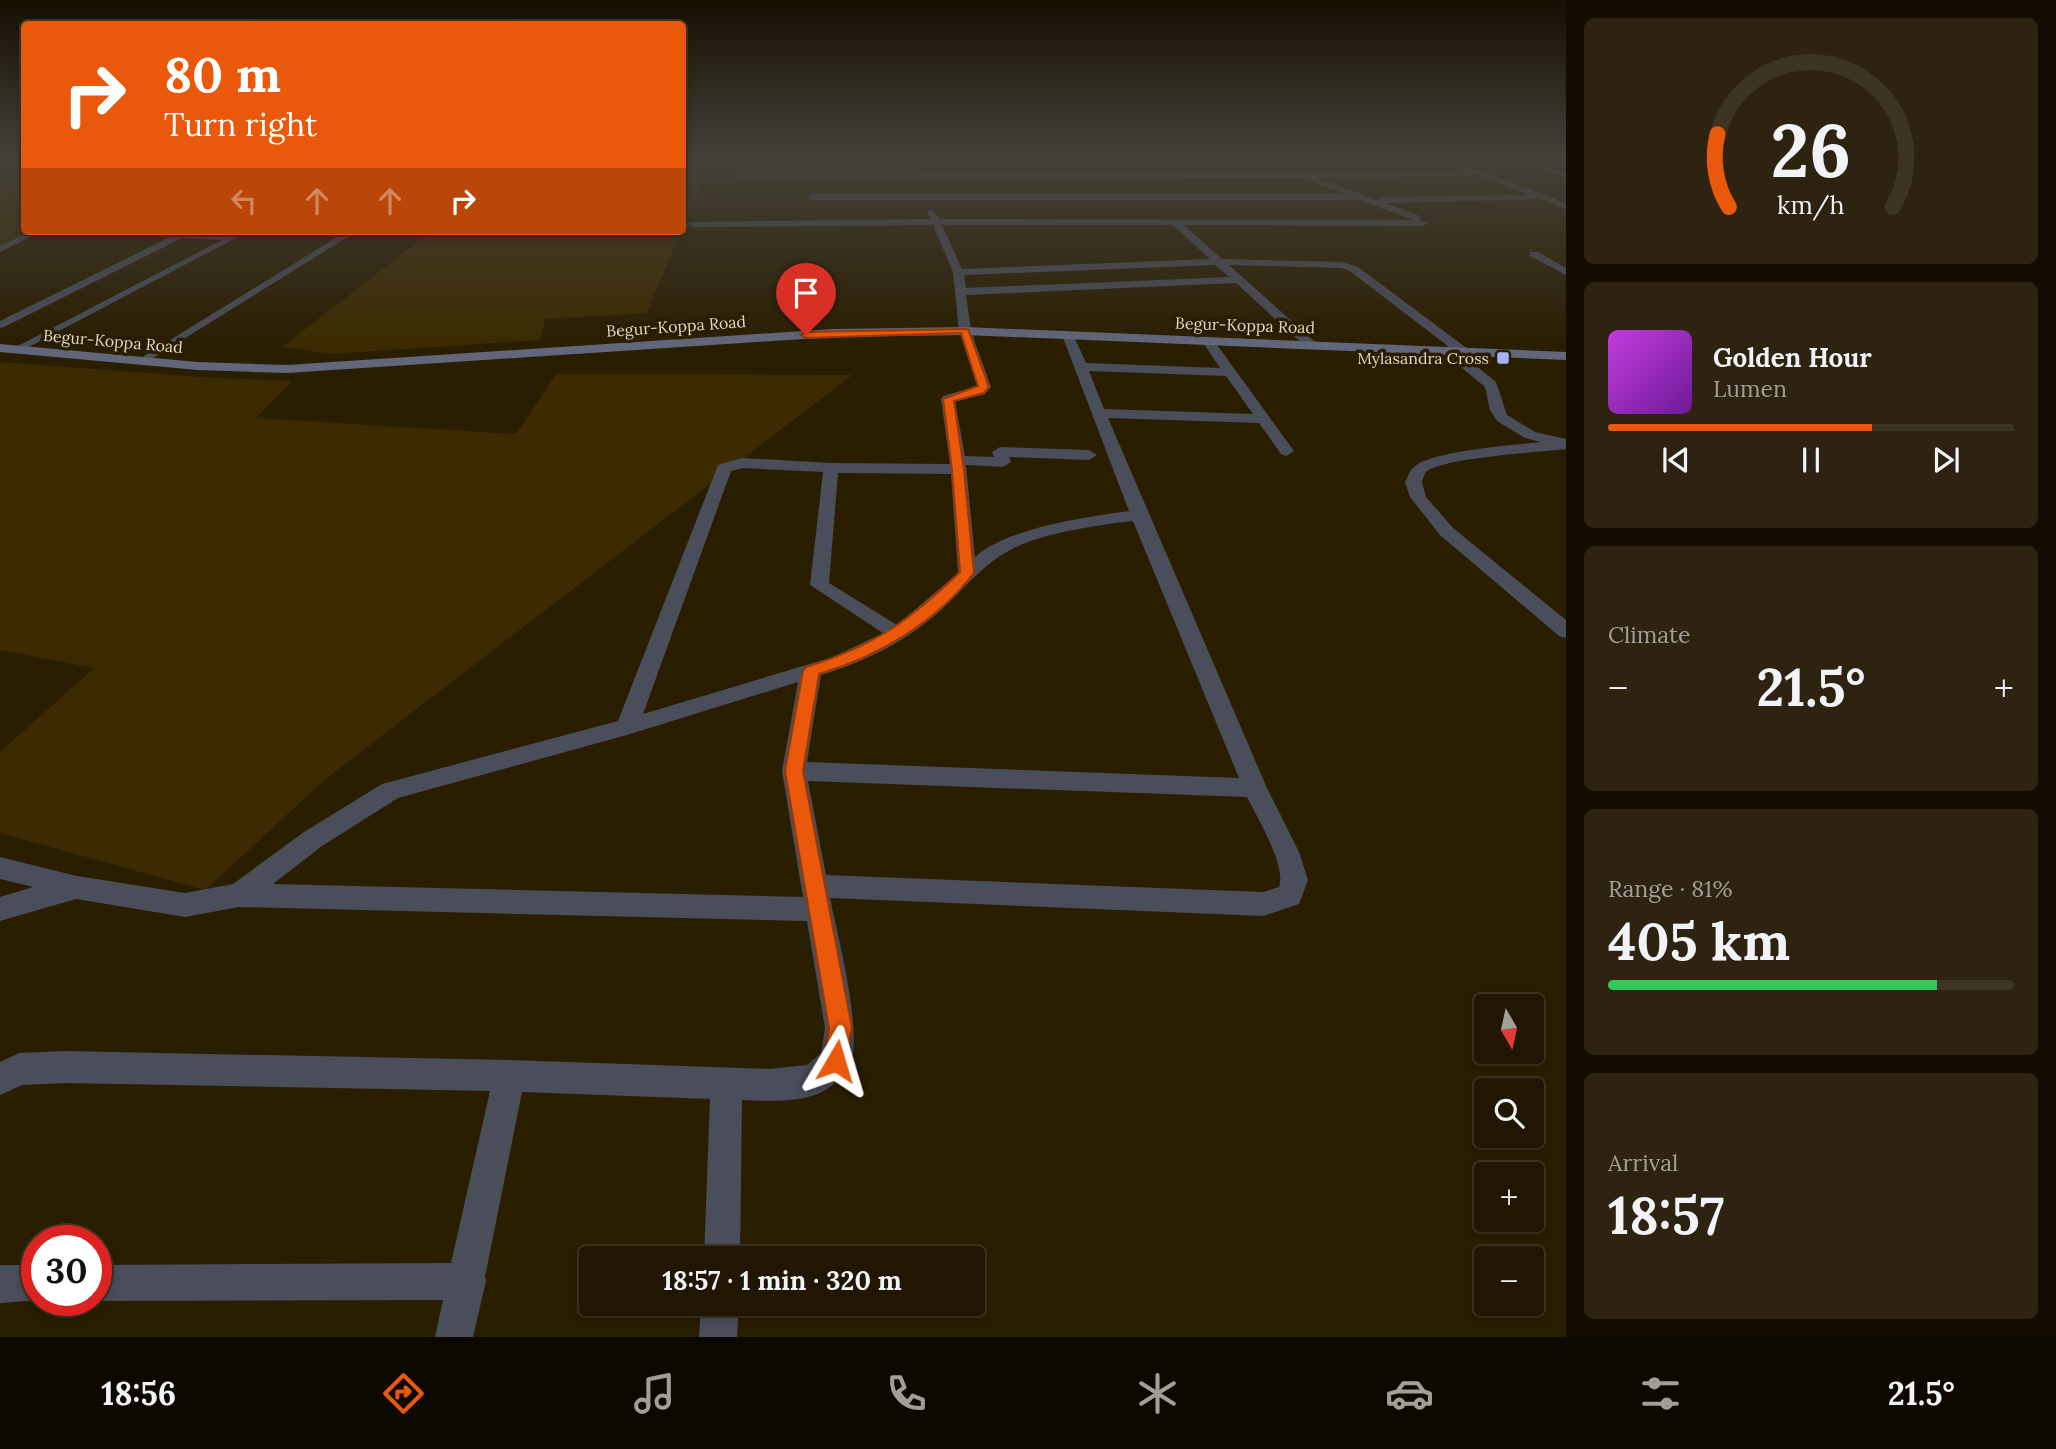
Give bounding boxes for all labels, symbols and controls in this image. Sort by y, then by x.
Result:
text: 80 m [164,43,281,105]
icon: right [49,49,140,140]
text: Turn right [164,104,317,145]
text: 26 [1771,104,1851,197]
icon: left [225,182,263,220]
icon: ahead [298,182,336,220]
icon: ahead [371,182,409,220]
icon: right [444,182,482,220]
text: km/h [1777,189,1845,221]
pin [776,263,836,335]
icon: arrive [787,274,825,312]
street label: Begur-Koppa Road [605,311,747,341]
street label: Begur-Koppa Road [1175,313,1316,337]
street label: Begur-Koppa Road [42,325,184,357]
text: Golden Hour [1713,341,1872,374]
place label: Mylasandra Cross [1357,348,1489,368]
marker: Mylasandra Cross [1495,350,1511,366]
text: Lumen [1713,374,1787,403]
icon: previous [1657,441,1695,479]
icon: pause [1792,441,1830,479]
icon: next [1927,441,1965,479]
text: Climate [1608,620,1690,649]
text: 21.5° [1757,654,1865,720]
text: − [1608,664,1628,712]
text: + [1994,664,2014,712]
text: Range · 81% [1608,874,1733,903]
text: 405 km [1608,908,1790,974]
north arrow [1474,994,1544,1064]
map controls [1474,994,1544,1316]
position arrow [799,1024,873,1098]
button: search [1474,1078,1544,1148]
text: Arrival [1608,1148,1678,1177]
button: + [1474,1162,1544,1232]
text: 18:57 [1608,1182,1724,1248]
speed limit sign: 30 [21,1225,112,1316]
button: − [1474,1246,1544,1316]
text: 18:57 · 1 min · 320 m [662,1264,902,1297]
icon: directions [379,1369,428,1418]
icon: music [630,1369,679,1418]
icon: phone [882,1369,931,1418]
icon: climate [1133,1369,1182,1418]
icon: car [1385,1369,1434,1418]
icon: filters [1636,1369,1685,1418]
text: 18:56 [101,1373,176,1414]
text: 21.5° [1888,1373,1955,1414]

